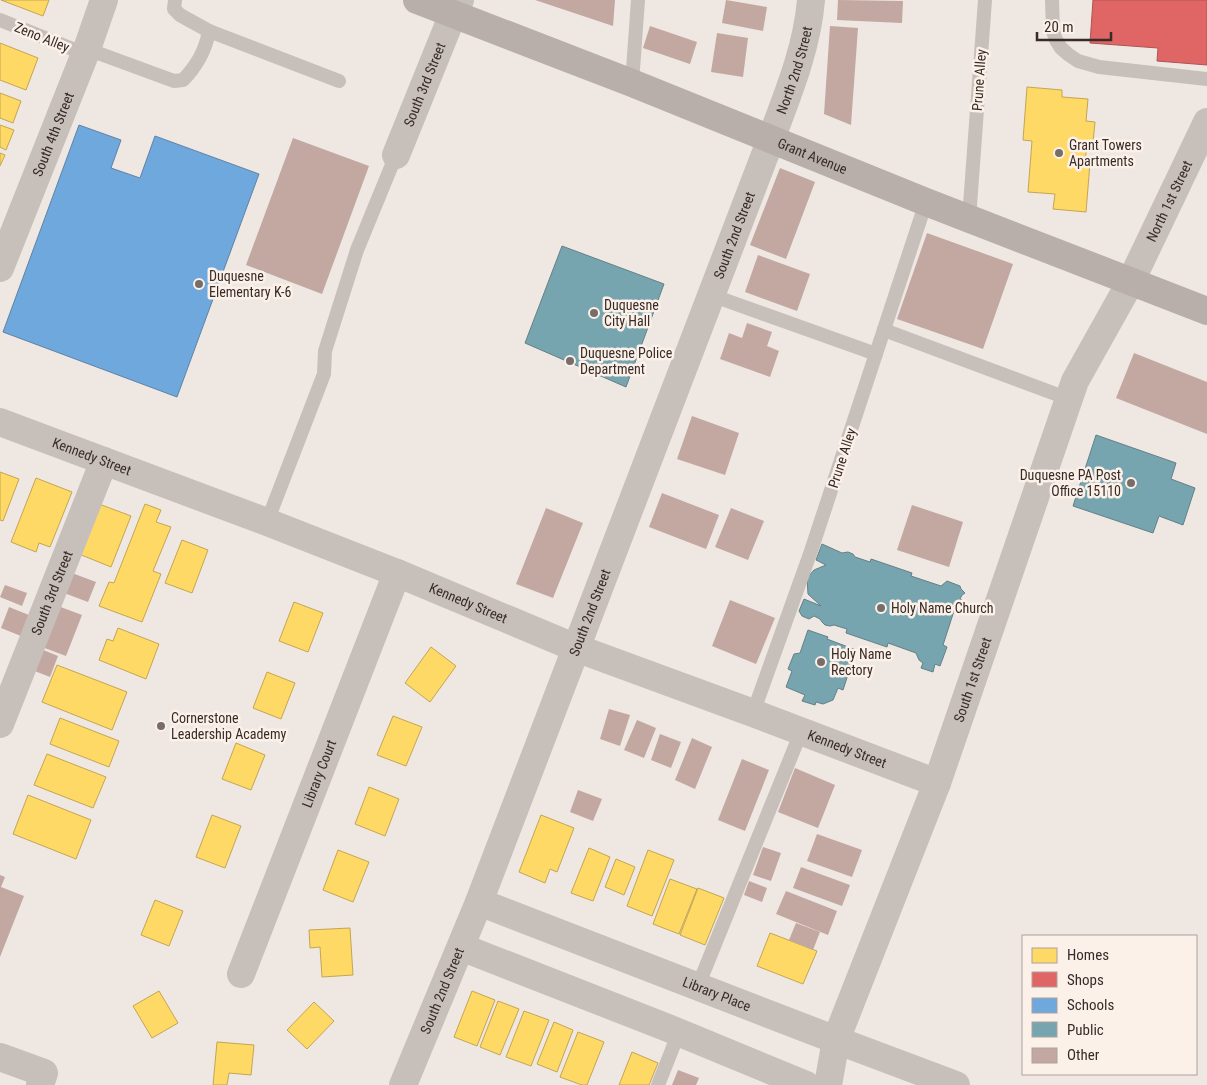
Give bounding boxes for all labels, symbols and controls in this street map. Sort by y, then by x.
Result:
scale bar [1037,10,1111,42]
text: 20 m [1044,18,1074,36]
street label: Zeno Alley [12,19,72,55]
street label: North 2nd Street [773,25,815,116]
street label: South 3rd Street [400,40,449,129]
street label: Prune Alley [969,48,989,112]
street label: South 4th Street [29,90,77,179]
street label: Grant Avenue [775,135,850,177]
place label: Grant Towers Apartments [1069,137,1142,169]
marker: Grant Towers Apartments [1053,147,1065,159]
street label: North 1st Street [1143,158,1195,244]
street label: South 2nd Street [710,190,758,281]
place label: Duquesne Elementary K-6 [209,268,292,300]
marker: Duquesne Elementary K-6 [193,278,205,290]
place label: Duquesne City Hall [604,297,659,329]
marker: Duquesne City Hall [588,307,600,319]
place label: Duquesne Police Department [580,345,673,377]
marker: Duquesne Police Department [564,355,576,367]
street label: Prune Alley [825,426,859,490]
street label: Kennedy Street [50,434,133,478]
place label: Duquesne PA Post Office 15110 [1020,467,1121,499]
marker: Duquesne PA Post Office 15110 [1125,477,1137,489]
street label: South 3rd Street [28,548,76,637]
street label: South 2nd Street [566,567,614,658]
street label: Kennedy Street [427,579,510,626]
place label: Holy Name Church [891,600,994,616]
marker: Holy Name Church [875,602,887,614]
street label: South 1st Street [950,635,994,724]
place label: Holy Name Rectory [831,646,892,678]
marker: Holy Name Rectory [815,656,827,668]
place label: Cornerstone Leadership Academy [171,710,286,742]
marker: Cornerstone Leadership Academy [155,720,167,732]
street label: Kennedy Street [805,727,889,771]
street label: Library Court [299,737,339,810]
legend [1022,935,1197,1075]
street label: South 2nd Street [417,945,467,1036]
text: Homes [1067,946,1109,964]
text: Shops [1067,971,1104,989]
street label: Library Place [681,974,754,1014]
text: Schools [1067,996,1114,1014]
text: Public [1067,1021,1104,1039]
text: Other [1067,1046,1100,1064]

